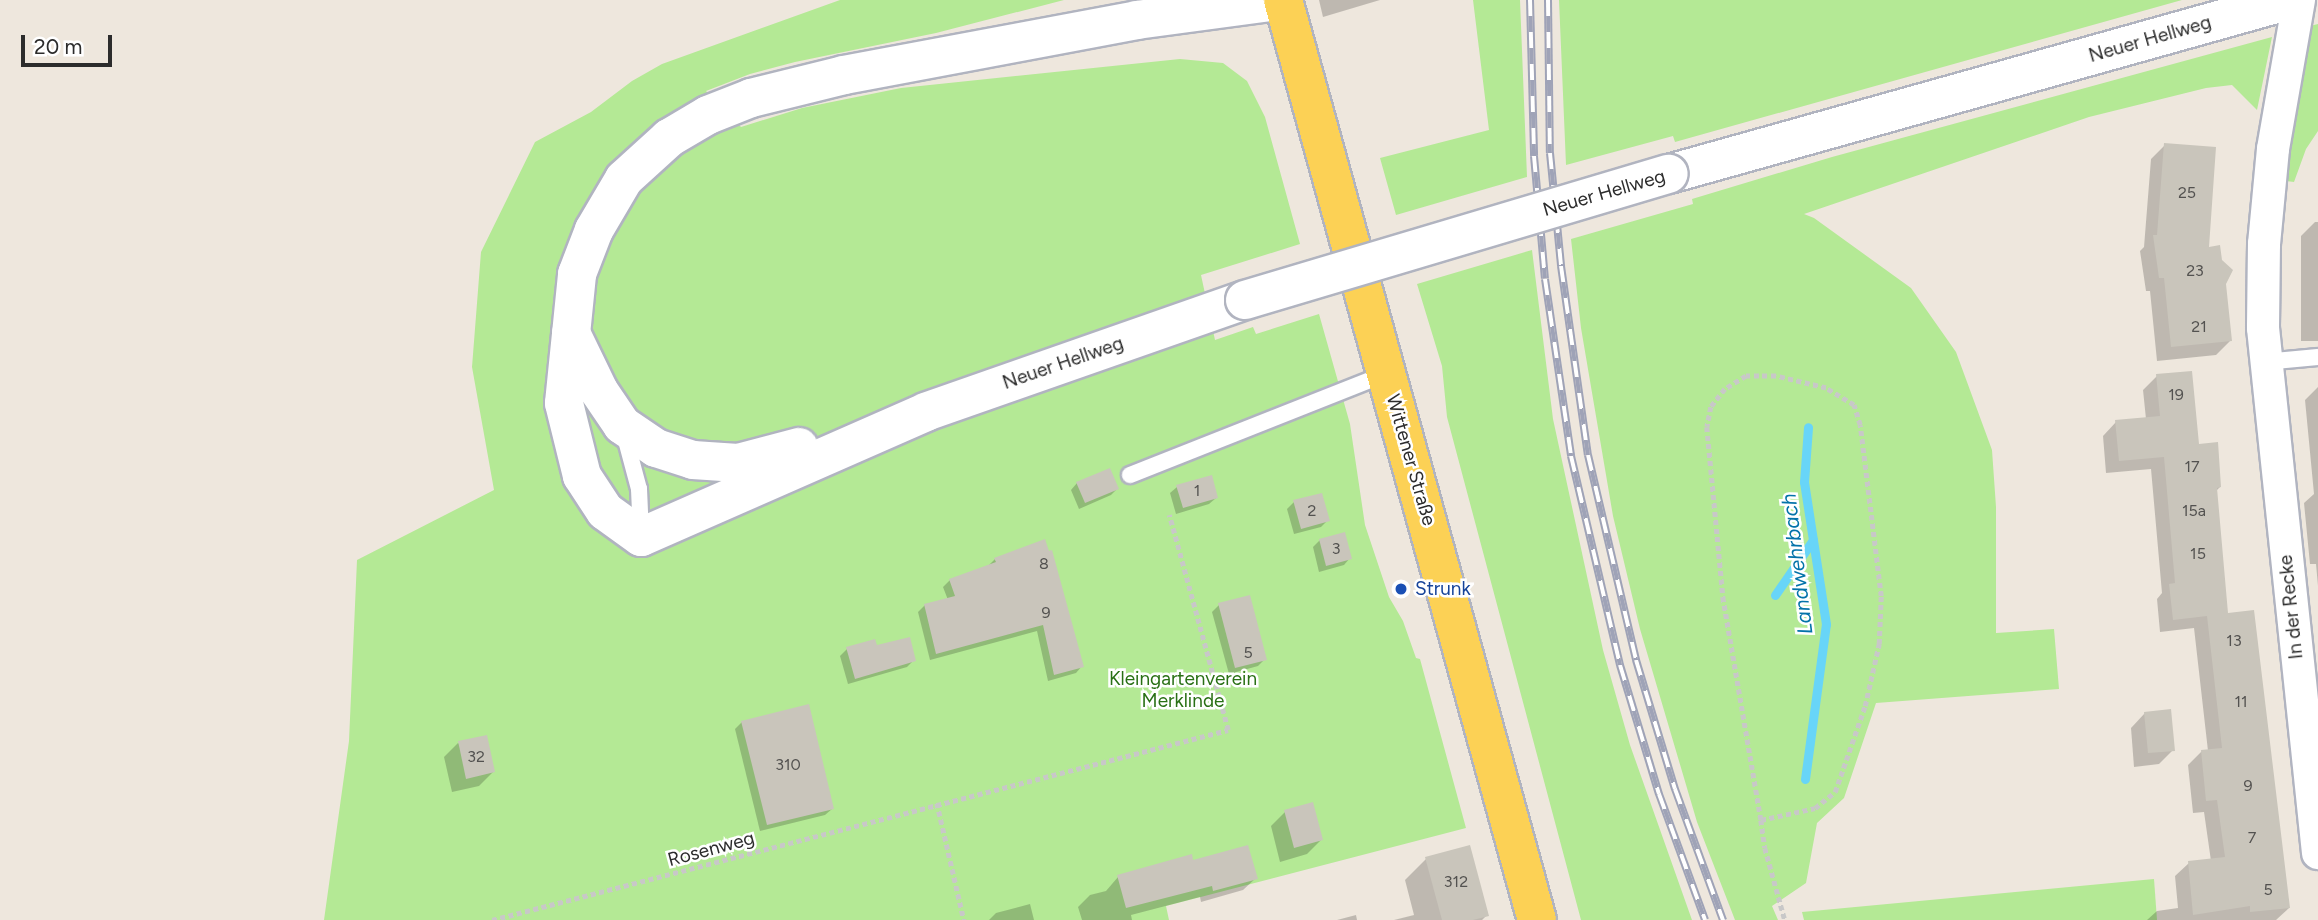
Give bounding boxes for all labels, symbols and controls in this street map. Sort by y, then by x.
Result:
street label: Neuer Hellweg [2086,11,2214,67]
scale bar [24,21,116,65]
text: 20 m [34,34,82,59]
street label: Neuer Hellweg [1540,165,1668,221]
house number: 25 [2178,183,2196,203]
house number: 23 [2186,261,2204,281]
house number: 21 [2191,317,2207,337]
street label: Neuer Hellweg [1000,332,1126,394]
house number: 19 [2168,385,2184,405]
street label: Wittener Straße [1381,392,1441,528]
house number: 17 [2184,457,2200,477]
house number: 1 [1194,481,1200,501]
water label: Landwehrbach [1776,492,1818,636]
house number: 2 [1308,501,1316,521]
house number: 15a [2182,501,2206,521]
house number: 3 [1332,539,1340,559]
house number: 15 [2190,544,2206,564]
house number: 8 [1039,554,1049,574]
street label: In der Recke [2274,554,2308,660]
place label: Strunk [1415,578,1471,600]
marker: Strunk [1393,581,1409,597]
house number: 9 [1041,603,1051,623]
house number: 13 [2226,631,2242,651]
house number: 5 [1243,643,1253,663]
park label: Kleingartenverein Merklinde [1109,668,1257,712]
house number: 11 [2234,692,2248,712]
house number: 32 [467,747,485,767]
house number: 310 [775,755,801,775]
house number: 9 [2243,776,2253,796]
street label: Rosenweg [665,826,757,872]
house number: 7 [2248,828,2256,848]
house number: 312 [1444,872,1468,892]
house number: 5 [2263,880,2273,900]

